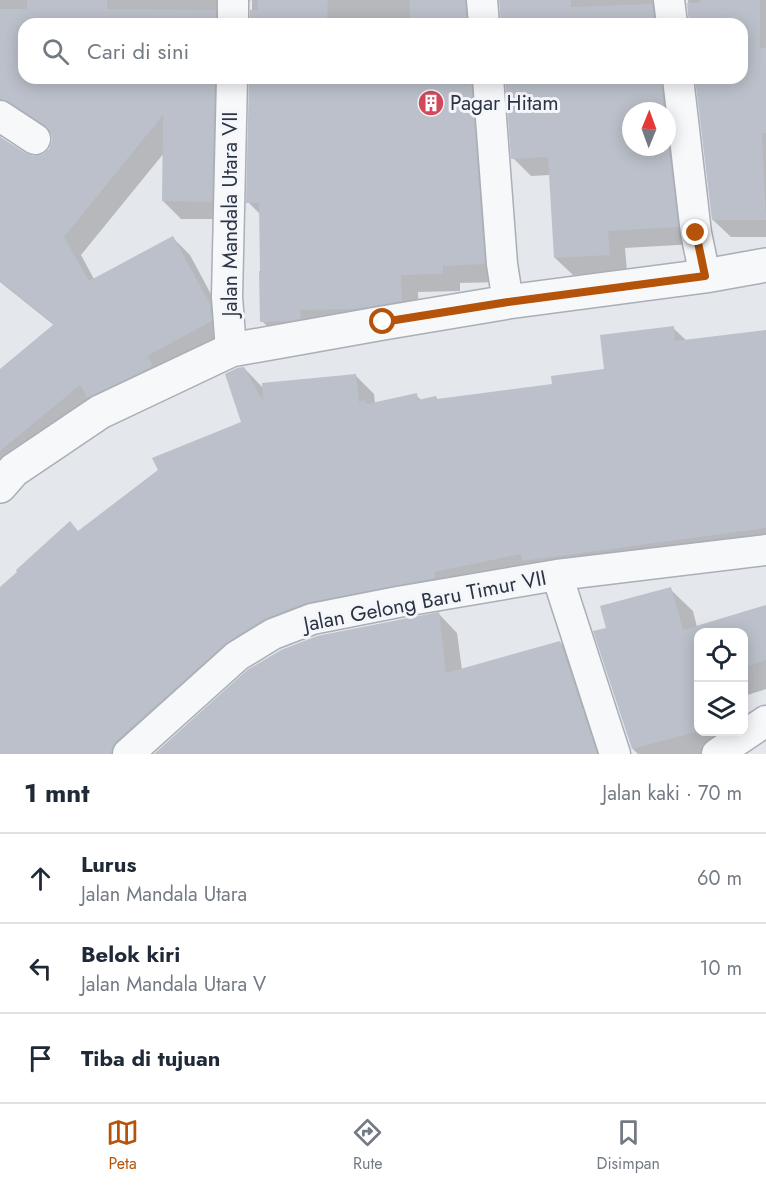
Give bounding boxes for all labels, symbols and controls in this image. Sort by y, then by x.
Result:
search box [18,18,748,84]
icon: search [39,35,72,68]
text: Cari di sini [87,35,189,67]
building icon: Pagar Hitam [416,88,446,118]
place label: Pagar Hitam [450,88,559,118]
north arrow [622,102,676,156]
street label: Jalan Mandala Utara VII [215,112,245,319]
route end [682,219,708,245]
route start [369,308,395,334]
street label: Jalan Gelong Baru Timur VII [298,563,549,640]
map controls [694,628,748,736]
button: locate [694,628,748,682]
button: layers [694,682,748,736]
text: 1 mnt [24,774,90,812]
text: Jalan kaki · 70 m [602,779,742,808]
text: Lurus [81,848,137,880]
icon: ahead [24,862,57,895]
text: 60 m [697,864,742,893]
text: Jalan Mandala Utara [81,880,247,909]
text: Belok kiri [81,938,180,970]
icon: left [24,952,57,985]
text: 10 m [699,954,742,983]
text: Jalan Mandala Utara V [81,970,266,999]
icon: arrive [24,1042,57,1075]
text: Tiba di tujuan [81,1042,220,1074]
tab: Peta [106,1116,139,1175]
tab: Rute [351,1116,384,1175]
tab: Disimpan [597,1116,660,1175]

